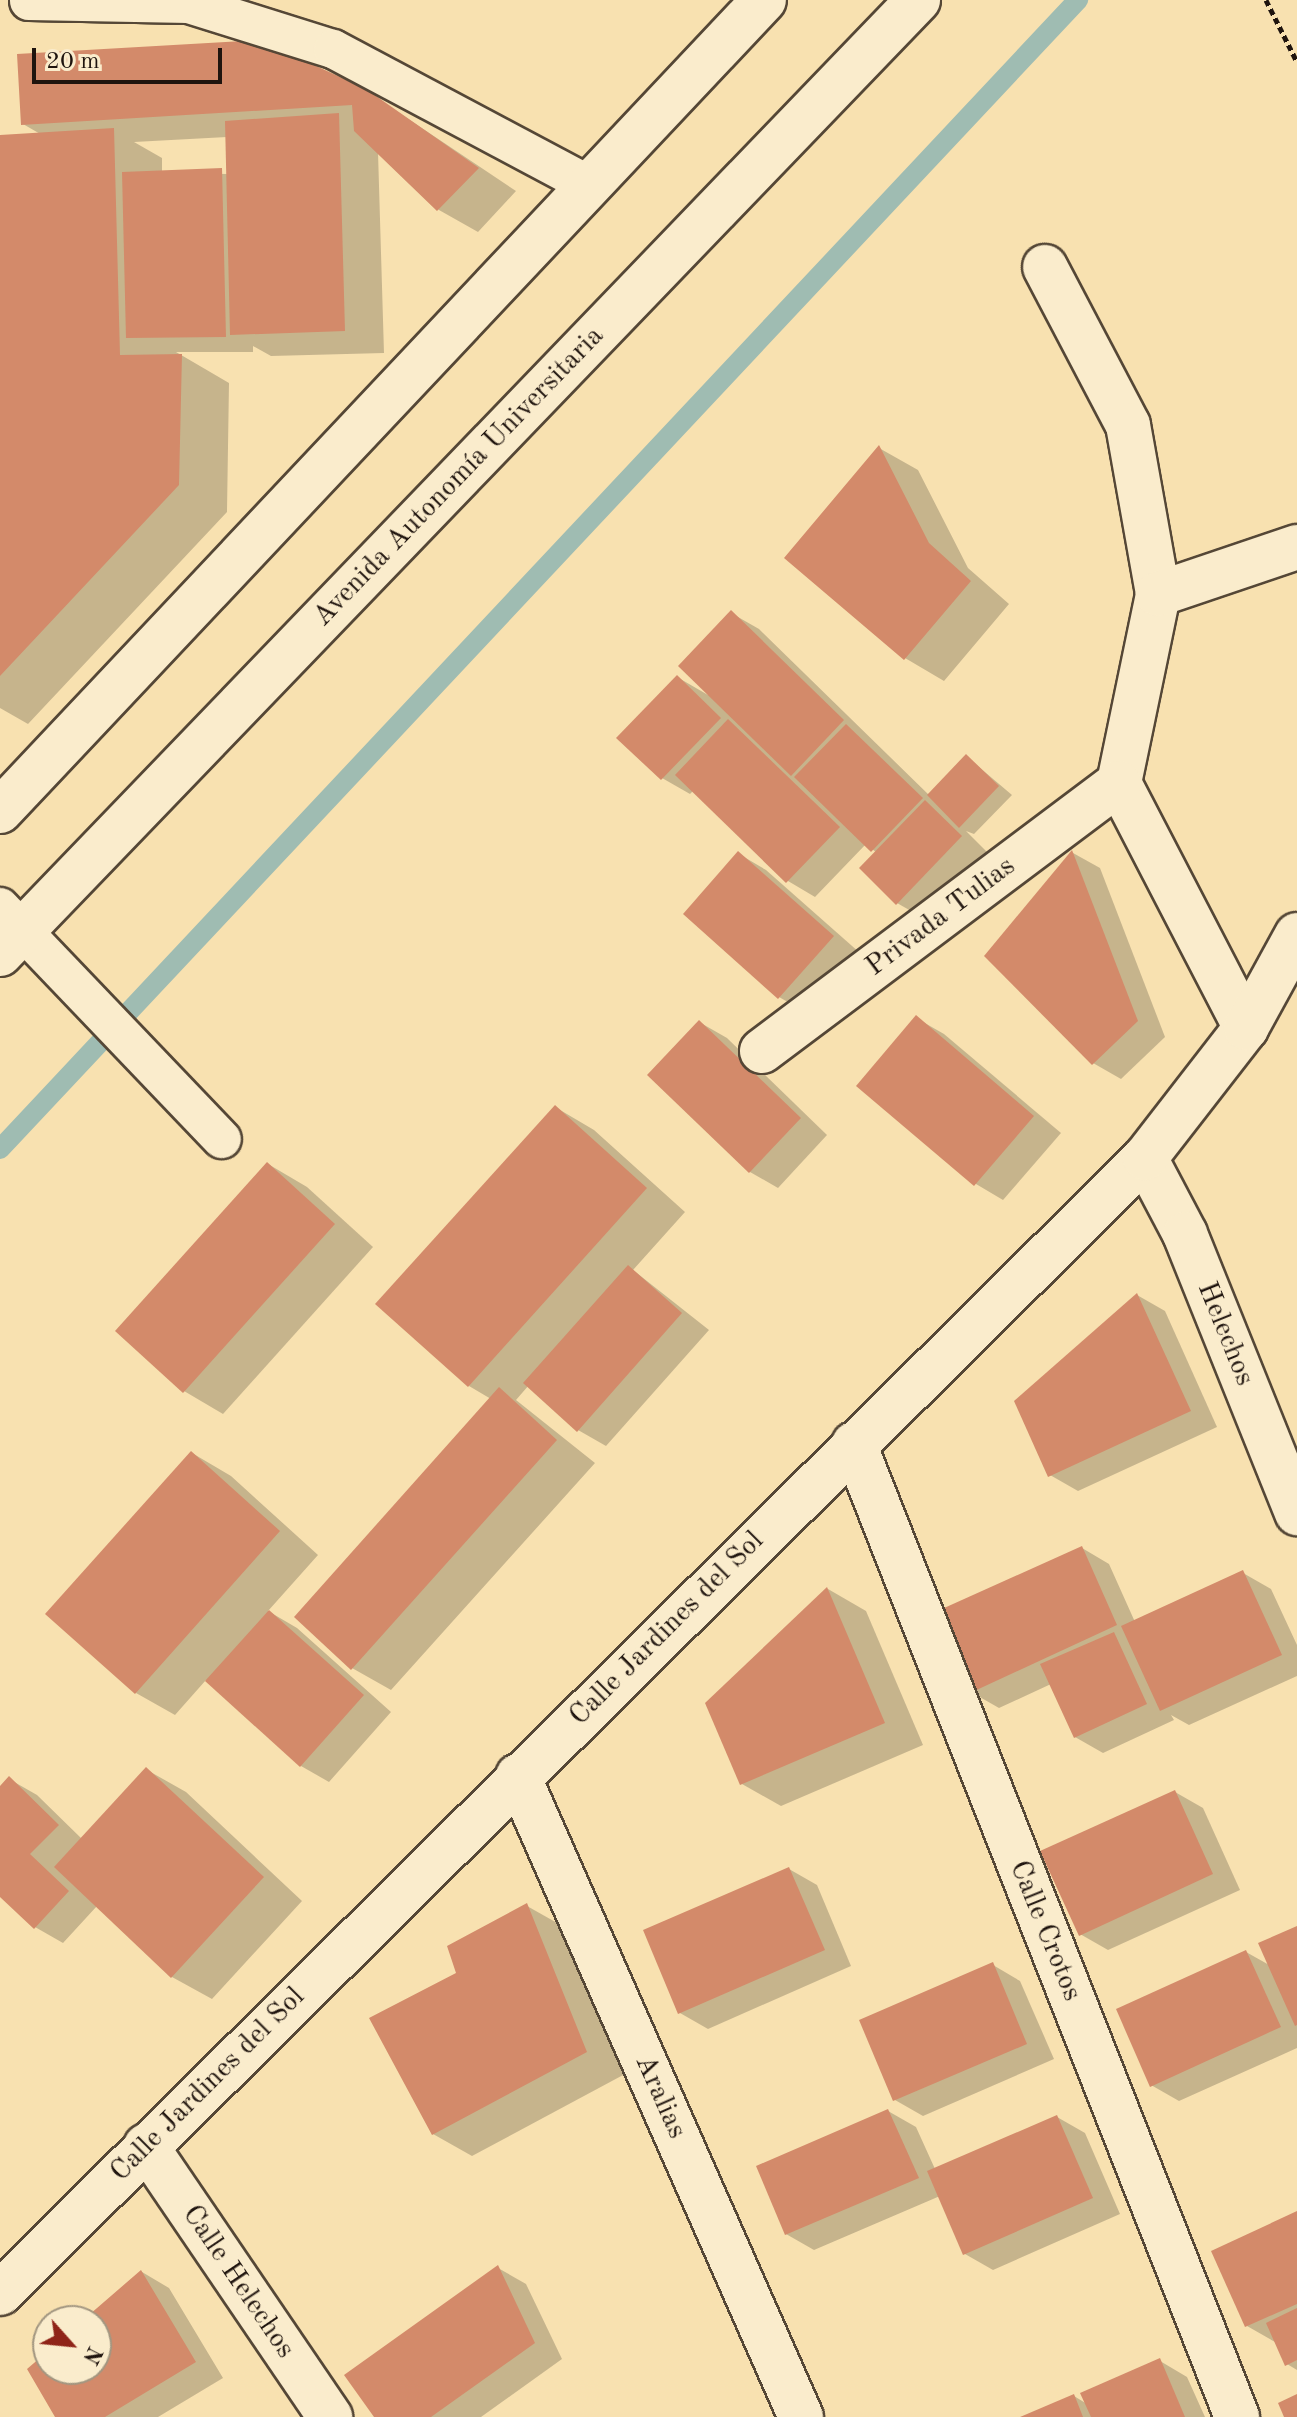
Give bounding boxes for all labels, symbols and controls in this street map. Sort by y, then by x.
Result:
scale bar [36,32,226,82]
text: 20 m [46,50,100,74]
street label: Avenida Autonomía Universitaria [307,320,611,634]
street label: Privada Tulias [860,850,1022,984]
street label: Helechos [1189,1277,1261,1391]
street label: Calle Jardines del Sol [563,1525,771,1733]
street label: Calle Crotos [1002,1856,1088,2006]
street label: Calle Jardines del Sol [104,1981,312,2189]
street label: Aralias [627,2050,693,2144]
street label: Calle Helechos [175,2199,301,2365]
north arrow [32,2305,112,2385]
text: N [78,2343,105,2367]

